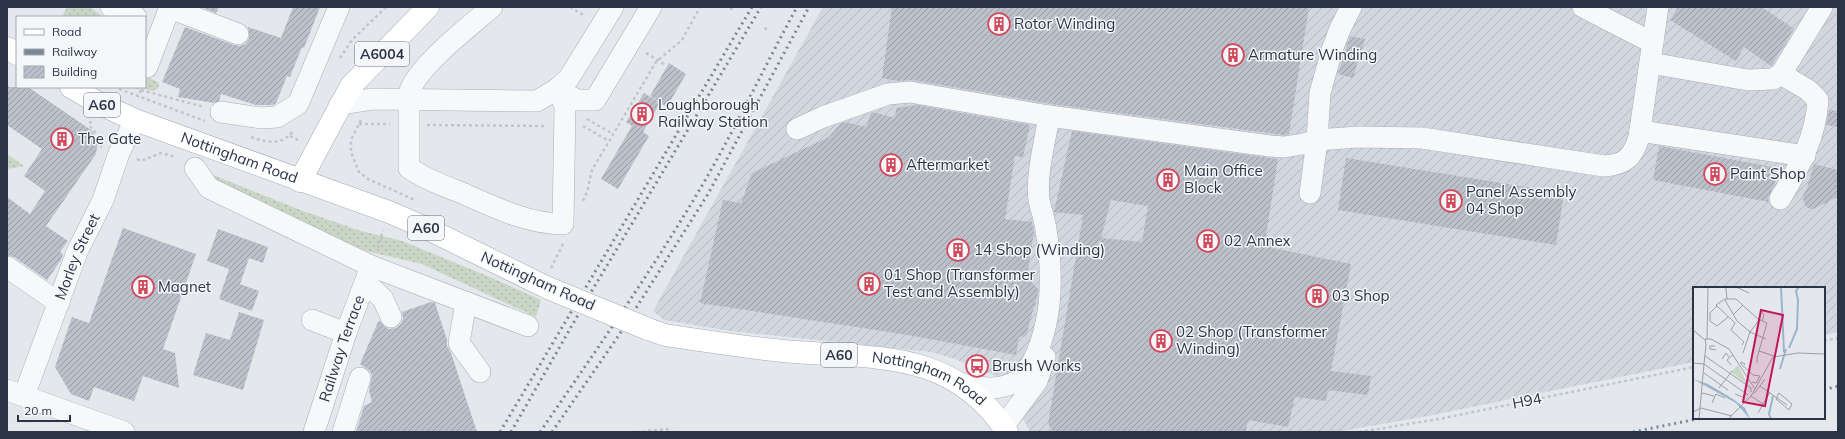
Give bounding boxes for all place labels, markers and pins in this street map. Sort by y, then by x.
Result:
building icon: Rotor Winding [986,11,1012,37]
place label: Rotor Winding [1014,14,1115,33]
building icon: Armature Winding [1220,42,1246,68]
place label: Armature Winding [1248,45,1377,64]
place label: Loughborough Railway Station [658,95,768,131]
building icon: Loughborough Railway Station [629,101,655,127]
building icon: The Gate [49,126,75,152]
place label: The Gate [78,129,141,148]
building icon: Aftermarket [878,152,904,178]
place label: Aftermarket [906,155,989,174]
place label: Main Office Block [1184,161,1263,197]
building icon: Paint Shop [1702,161,1728,187]
place label: Paint Shop [1730,164,1806,183]
building icon: Main Office Block [1155,167,1181,193]
place label: Panel Assembly 04 Shop [1466,182,1577,218]
building icon: Panel Assembly 04 Shop [1438,188,1464,214]
building icon: 02 Annex [1195,228,1221,254]
place label: 02 Annex [1224,231,1291,250]
building icon: 14 Shop (Winding) [945,237,971,263]
place label: 14 Shop (Winding) [974,240,1105,259]
place label: 01 Shop (Transformer Test and Assembly) [884,265,1036,301]
building icon: 01 Shop (Transformer Test and Assembly) [856,271,882,297]
building icon: Magnet [130,274,156,300]
place label: Magnet [158,277,211,296]
building icon: 03 Shop [1304,283,1330,309]
place label: 03 Shop [1332,286,1390,305]
place label: 02 Shop (Transformer Winding) [1176,322,1328,358]
building icon: 02 Shop (Transformer Winding) [1148,328,1174,354]
bus stop icon: Brush Works [964,353,990,379]
place label: Brush Works [992,356,1081,375]

